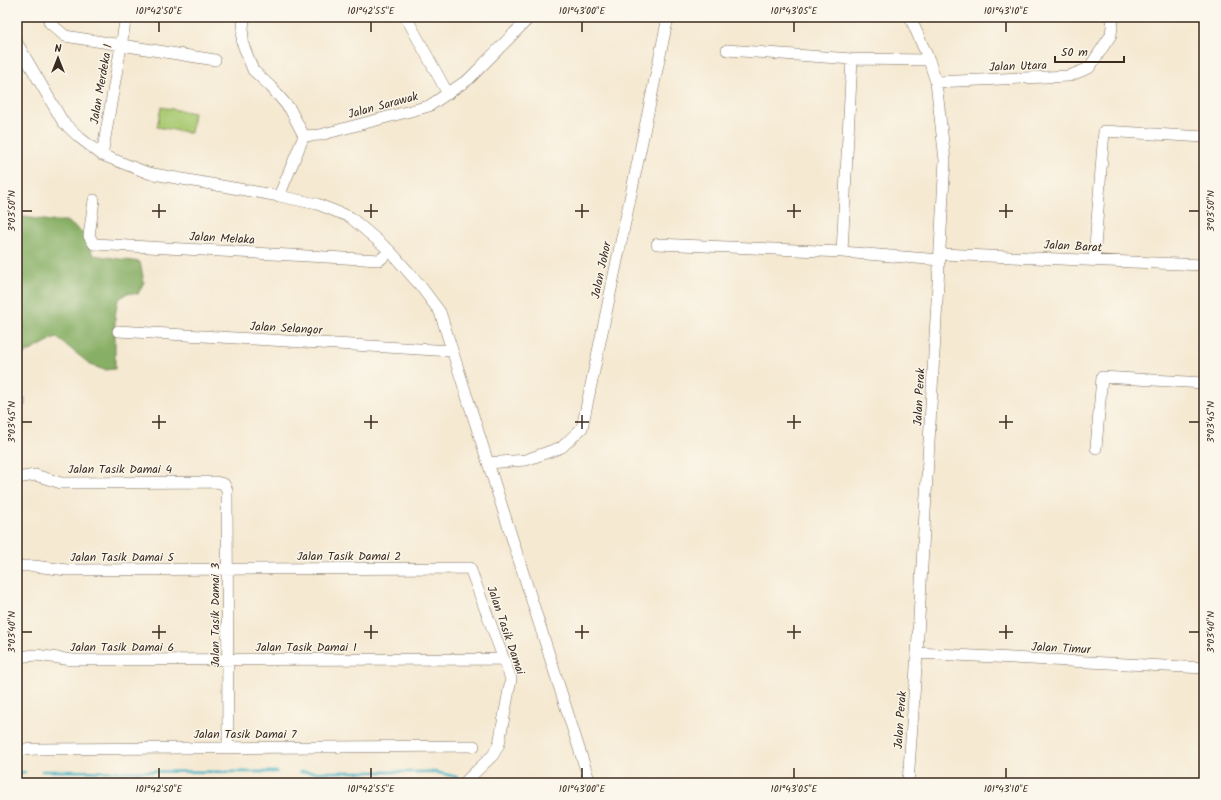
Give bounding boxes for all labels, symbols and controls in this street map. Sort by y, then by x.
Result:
text: 101°42'50"E [136,3,184,19]
text: 101°42'55"E [347,3,396,19]
text: 101°43'00"E [559,3,606,19]
text: 101°43'05"E [771,3,819,19]
text: 101°43'10"E [984,3,1029,19]
north arrow [38,38,78,78]
scale bar [1055,38,1124,64]
text: N [55,40,62,58]
street label: Jalan Merdeka 1 [85,42,118,126]
text: 50 m [1061,43,1088,62]
street label: Jalan Utara [989,56,1048,77]
street label: Jalan Sarawak [346,87,421,124]
text: 3°03'50"N [4,190,20,232]
text: 3°03'50"N [1203,190,1219,232]
street label: Jalan Melaka [189,227,256,250]
street label: Jalan Barat [1043,235,1103,258]
street label: Jalan Johor [586,239,617,300]
street label: Jalan Selangor [249,317,324,340]
street label: Jalan Perak [908,367,931,427]
text: 3°03'45"N [4,401,20,443]
text: 3°03'45"N [1203,401,1219,443]
street label: Jalan Tasik Damai 4 [68,460,173,479]
street label: Jalan Tasik Damai 2 [297,547,401,566]
street label: Jalan Tasik Damai 5 [70,548,176,567]
street label: Jalan Tasik Damai 3 [206,563,225,667]
street label: Jalan Tasik Damai [481,583,530,678]
text: 3°03'40"N [4,611,20,653]
text: 3°03'40"N [1203,611,1219,653]
street label: Jalan Timur [1031,637,1092,660]
street label: Jalan Tasik Damai 6 [70,638,174,657]
street label: Jalan Tasik Damai 1 [255,638,357,657]
street label: Jalan Perak [889,690,912,750]
street label: Jalan Tasik Damai 7 [193,725,297,744]
text: 101°42'50"E [136,781,184,797]
text: 101°42'55"E [347,781,396,797]
text: 101°43'00"E [559,781,606,797]
text: 101°43'05"E [771,781,819,797]
text: 101°43'10"E [984,781,1029,797]

